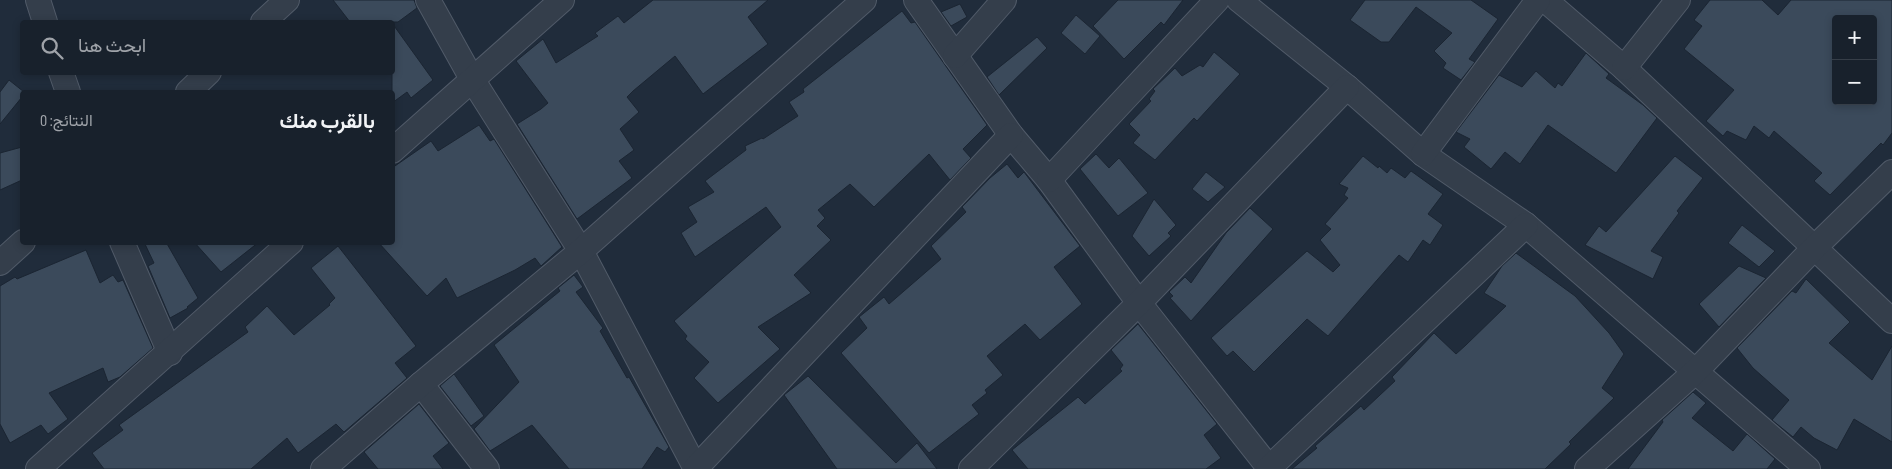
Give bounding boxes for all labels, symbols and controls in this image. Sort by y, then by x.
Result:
map controls [1832,15,1877,105]
button: + [1832,15,1877,60]
search box [20,20,395,75]
icon: search [38,34,66,62]
text: ابحث هنا [78,35,146,58]
button: − [1832,60,1877,105]
text: بالقرب منك [280,109,375,134]
text: النتائج: 0 [40,112,93,131]

